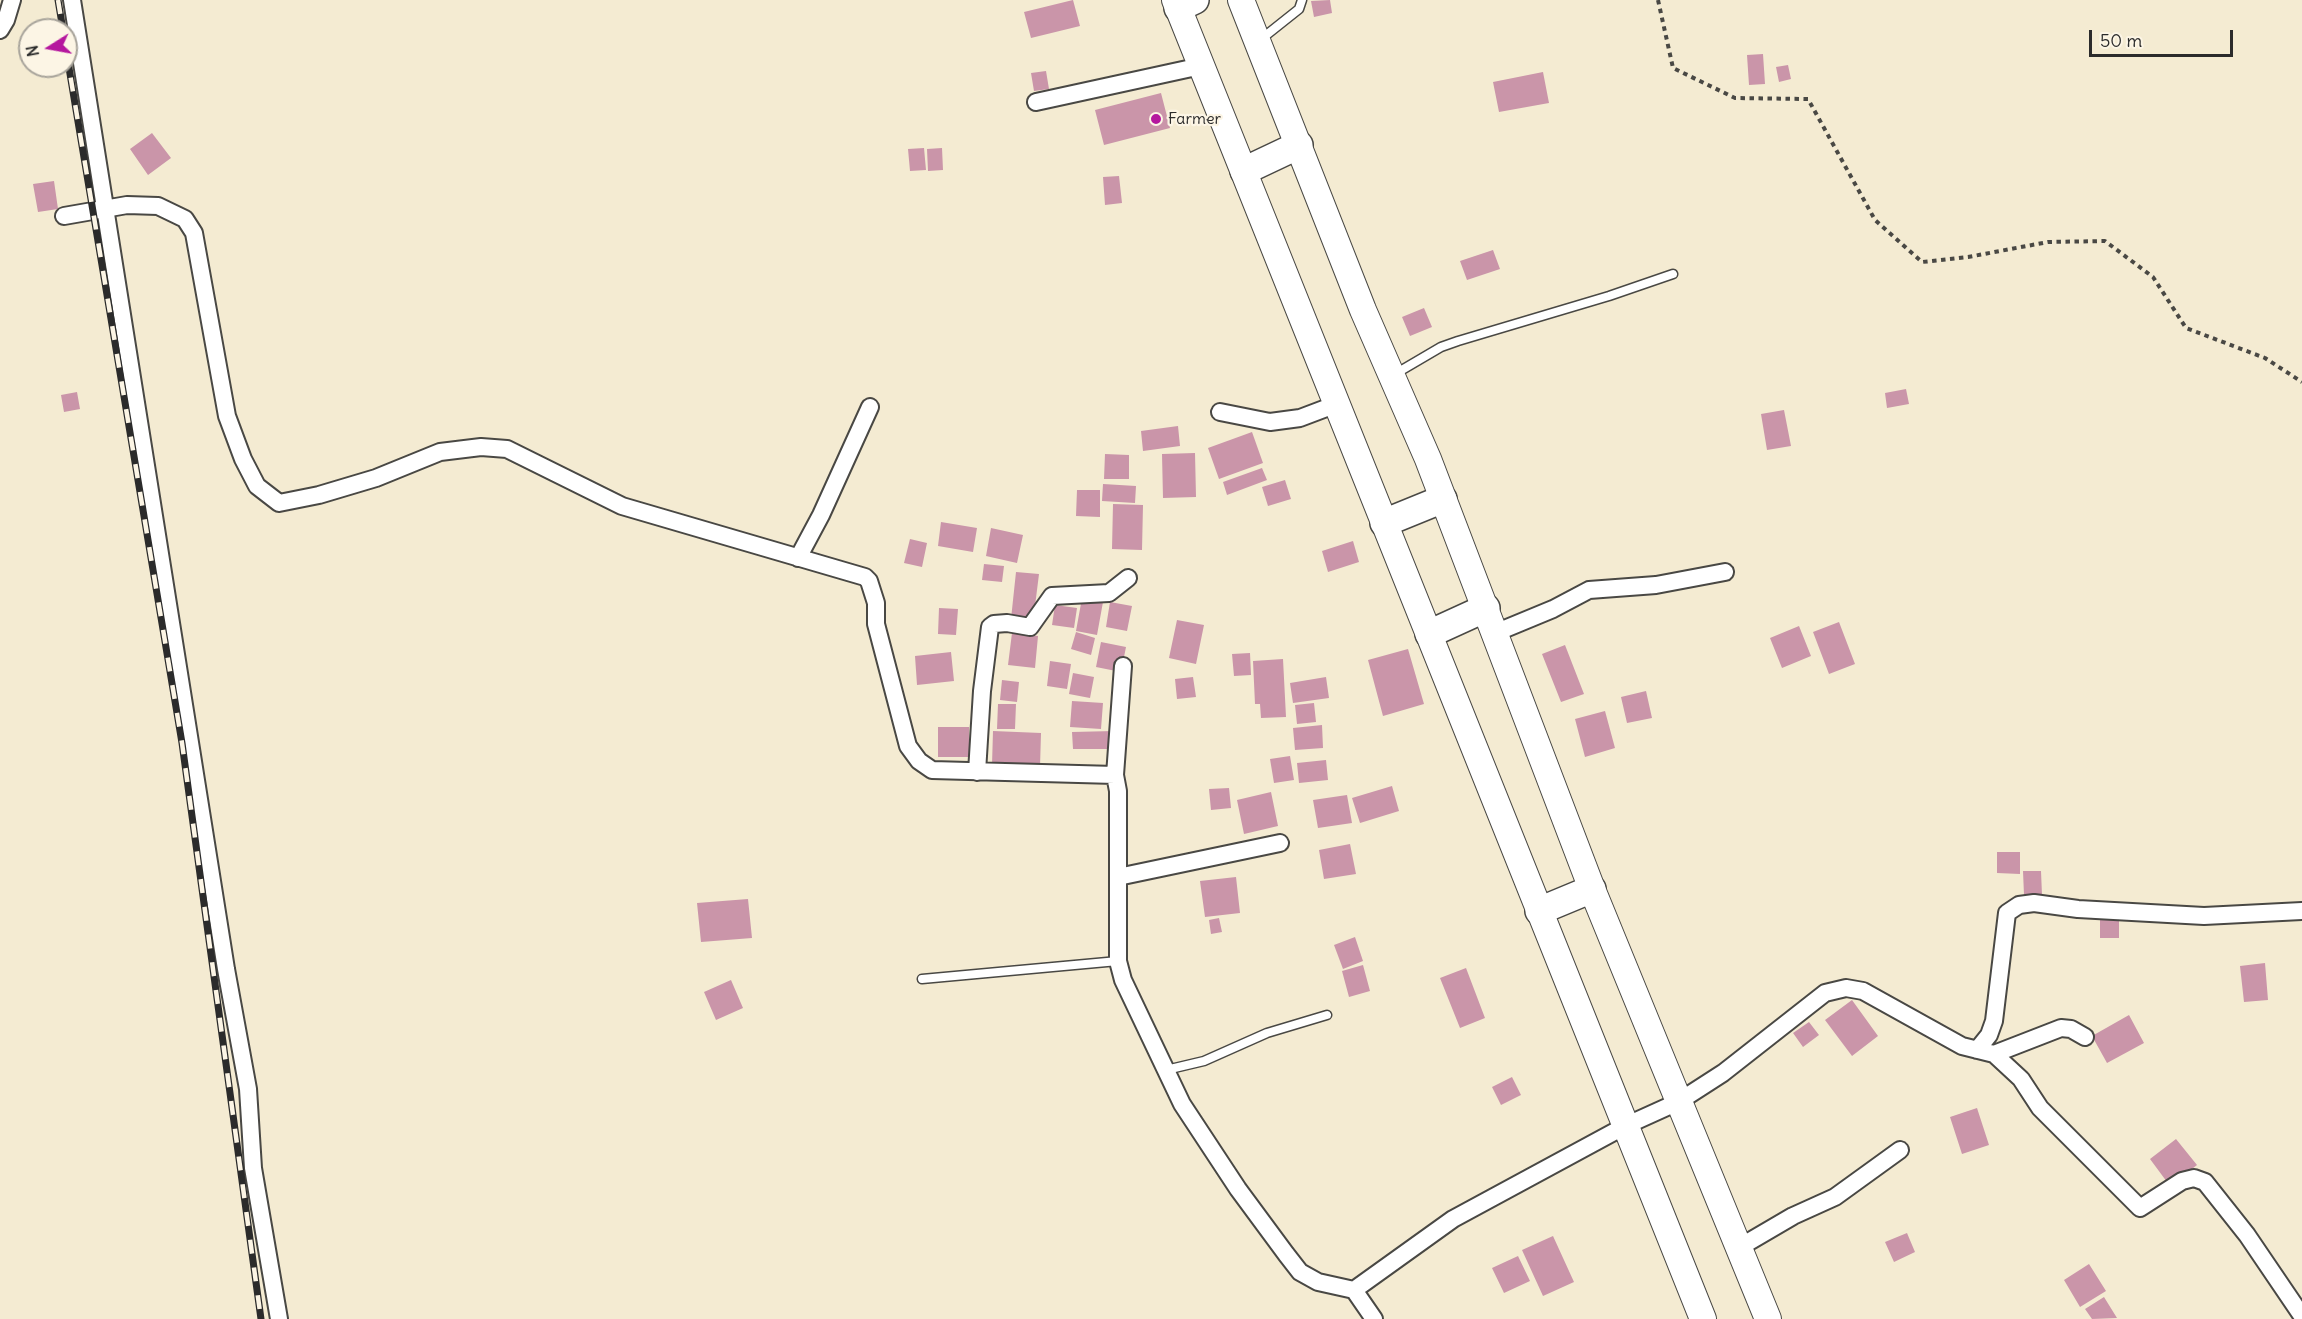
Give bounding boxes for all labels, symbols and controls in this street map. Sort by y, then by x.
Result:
north arrow [18,18,78,78]
scale bar [2092,18,2236,56]
text: 50 m [2100,29,2142,52]
text: N [21,44,43,58]
place label: Farmer [1168,109,1221,129]
marker: Farmer [1149,112,1163,126]

